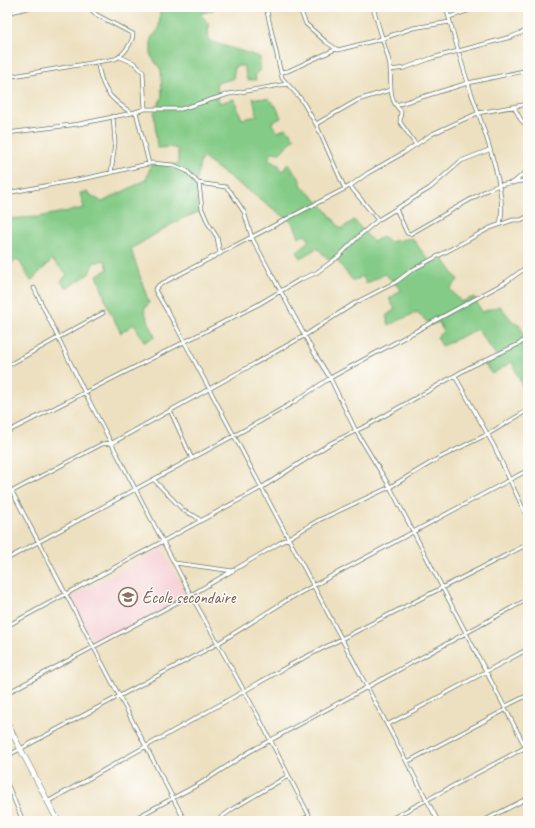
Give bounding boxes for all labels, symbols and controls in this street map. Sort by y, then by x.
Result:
school or university icon: École secondaire [117,586,139,608]
place label: École secondaire [142,586,237,608]

